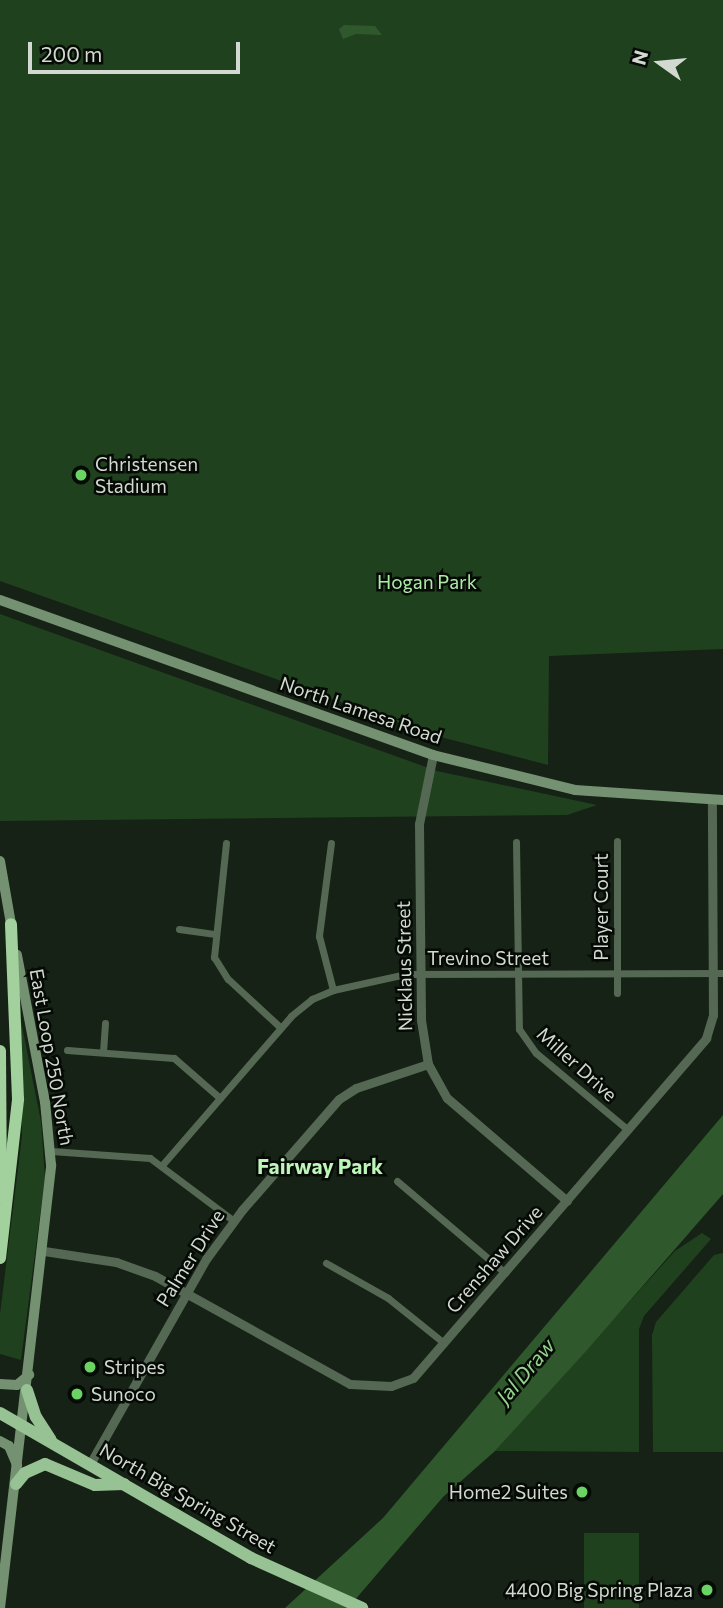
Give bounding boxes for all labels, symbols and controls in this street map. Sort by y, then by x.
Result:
scale bar [32,28,243,72]
north arrow [625,28,695,98]
text: 200 m [41,41,102,66]
text: N [626,48,652,67]
place label: Christensen Stadium [95,453,198,497]
marker: Christensen Stadium [73,467,89,483]
park label: Hogan Park [377,571,477,593]
street label: North Lamesa Road [277,672,445,748]
street label: Player Court [590,853,612,961]
street label: Nicklaus Street [391,901,417,1031]
street label: Trevino Street [427,947,549,969]
street label: East Loop 250 North [25,967,79,1147]
street label: Miller Drive [532,1022,622,1106]
district label: Fairway Park [257,1153,383,1179]
street label: Crenshaw Drive [441,1201,547,1317]
street label: Palmer Drive [151,1205,229,1311]
water label: Jal Draw [490,1333,560,1409]
place label: Stripes [104,1356,165,1378]
marker: Stripes [82,1359,98,1375]
place label: Sunoco [91,1383,156,1405]
marker: Sunoco [69,1386,85,1402]
street label: North Big Spring Street [96,1438,280,1558]
place label: Home2 Suites [449,1481,568,1503]
marker: Home2 Suites [574,1484,590,1500]
place label: 4400 Big Spring Plaza [505,1579,693,1601]
marker: 4400 Big Spring Plaza [699,1582,715,1598]

